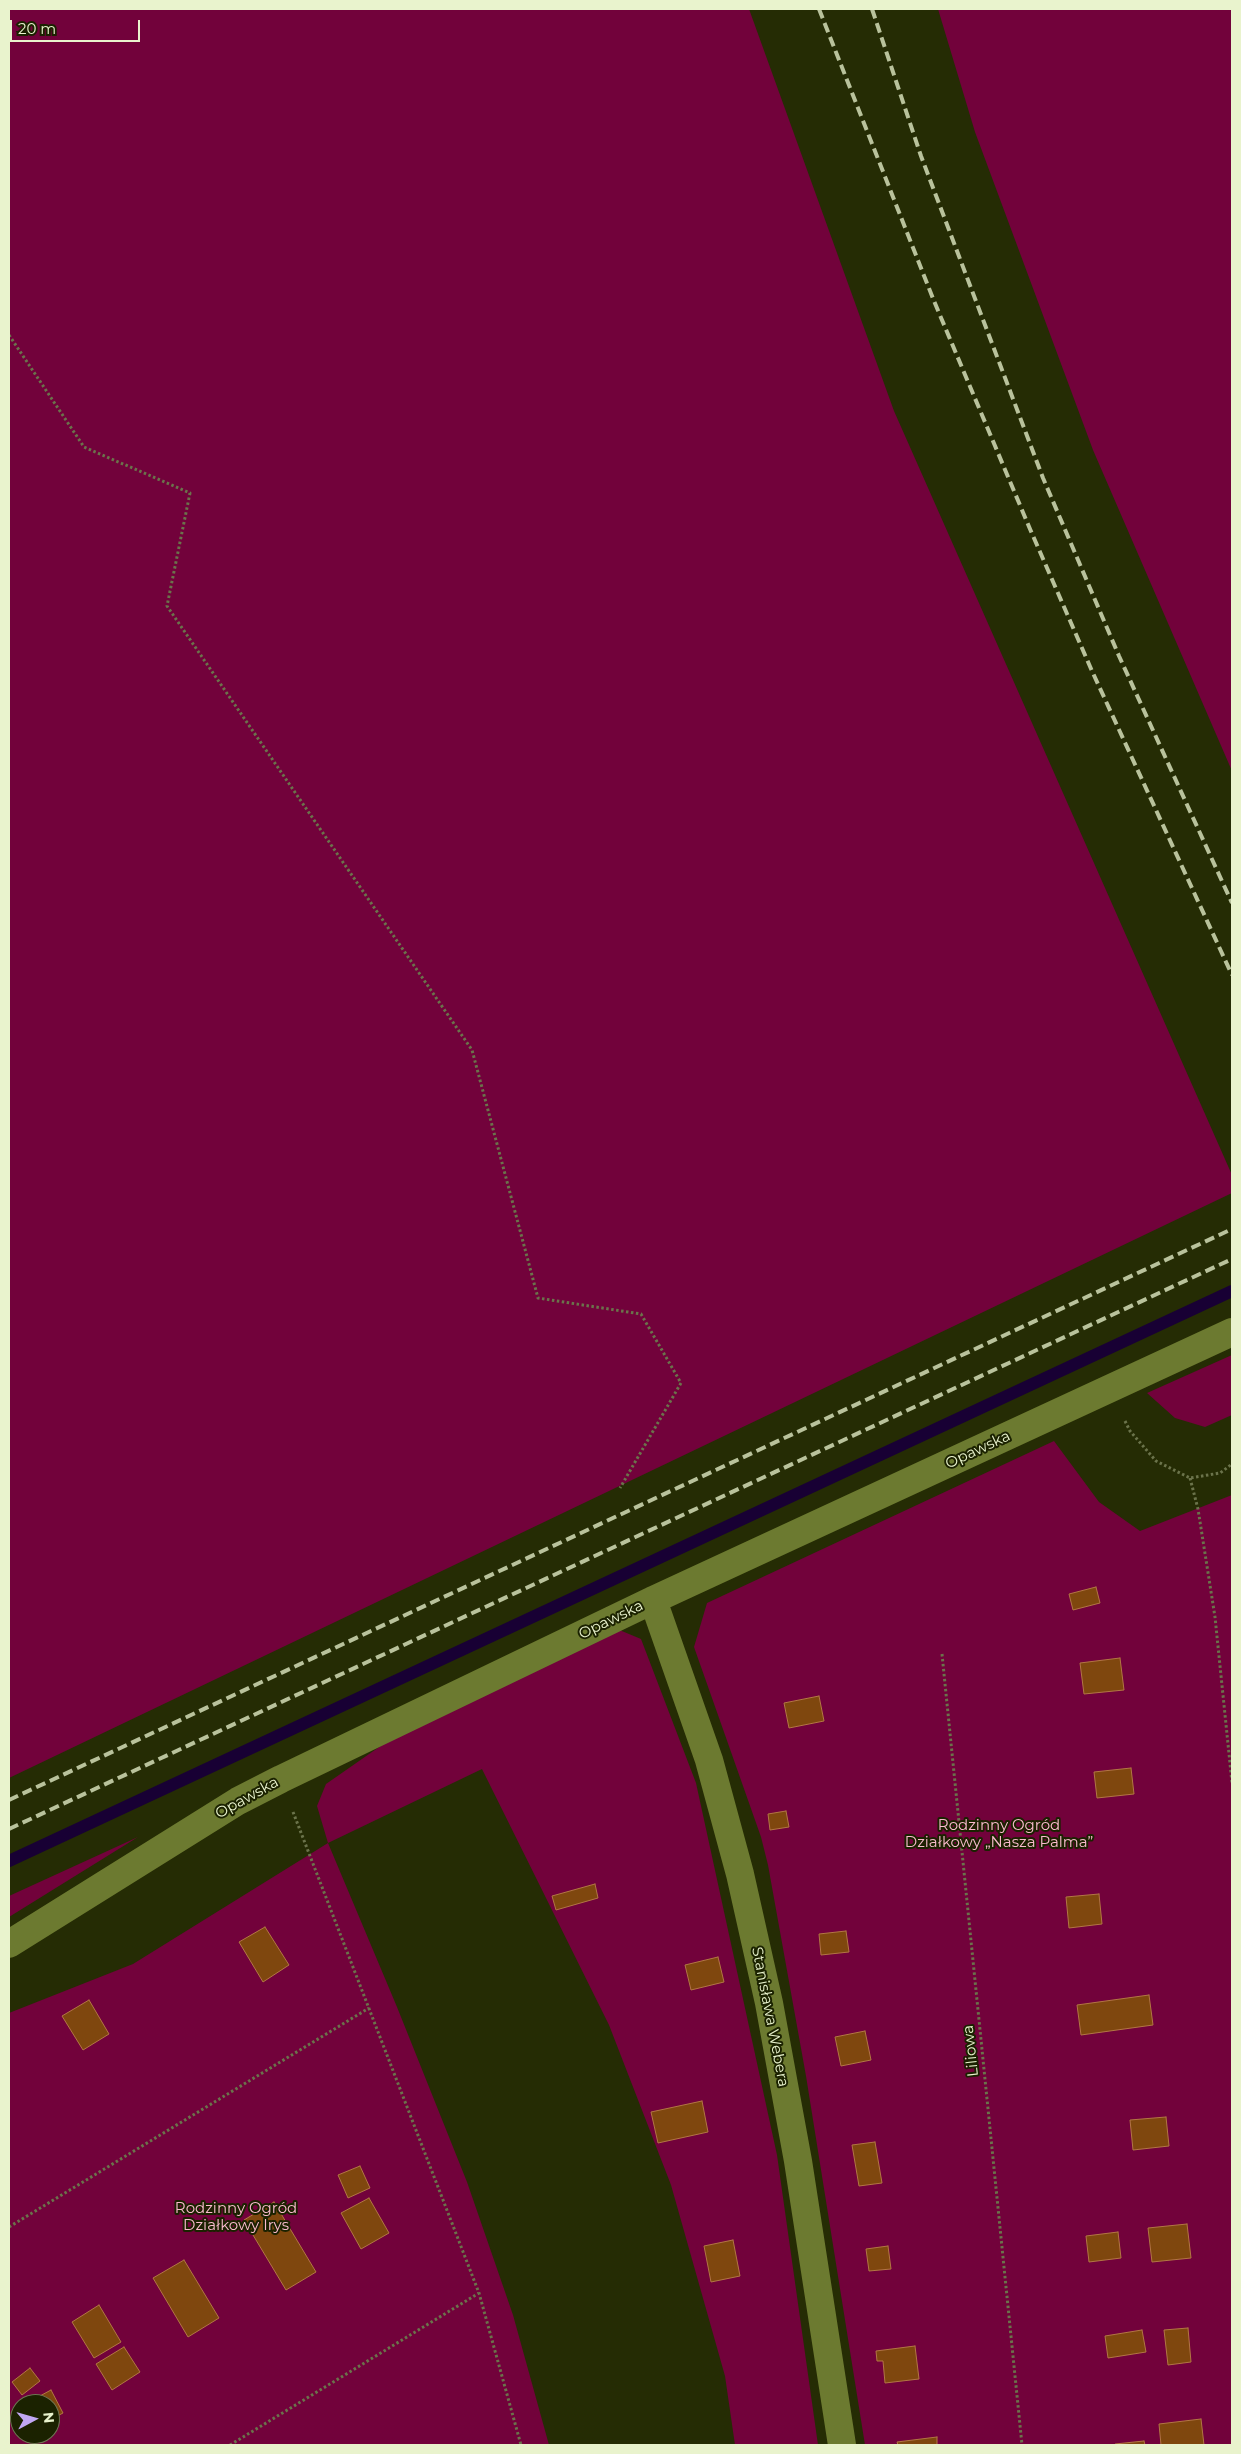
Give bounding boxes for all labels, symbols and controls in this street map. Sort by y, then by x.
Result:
scale bar [12,10,142,42]
text: 20 m [18,19,56,38]
street label: Opawska [943,1427,1013,1473]
street label: Opawska [576,1597,646,1643]
street label: Opawska [212,1773,282,1823]
park label: Rodzinny Ogród Działkowy „Nasza Palma” [905,1817,1093,1852]
street label: Stanisława Webera [748,1945,792,2089]
street label: Liliowa [959,2024,983,2078]
park label: Rodzinny Ogród Działkowy Irys [175,2200,297,2235]
north arrow [10,2394,60,2444]
text: N [39,2411,58,2424]

